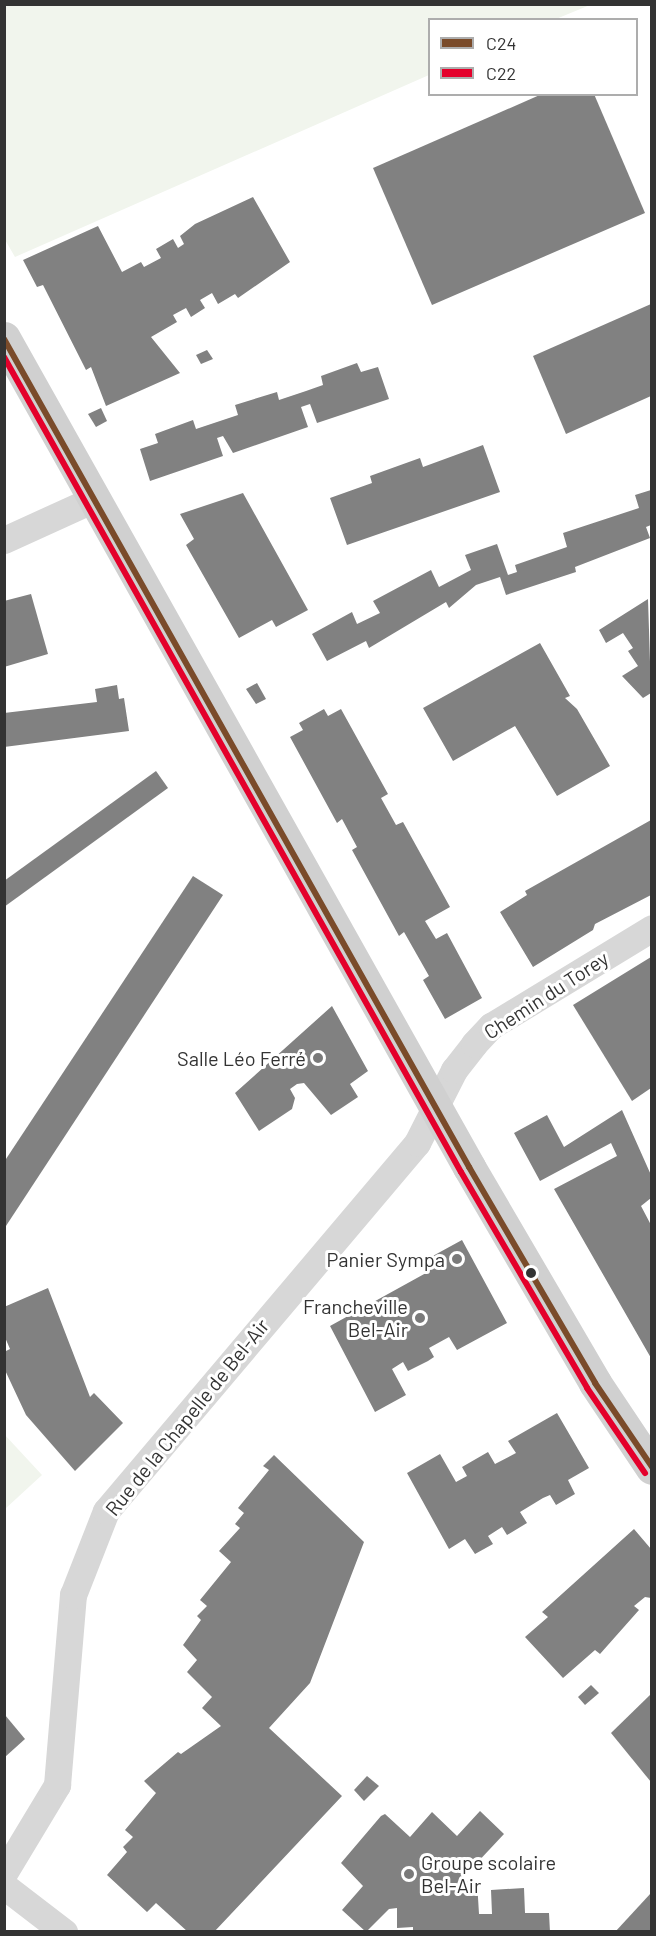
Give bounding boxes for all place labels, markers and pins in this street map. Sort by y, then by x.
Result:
place label: Salle Léo Ferré [177,1046,306,1070]
marker: Salle Léo Ferré [311,1051,325,1065]
place label: Panier Sympa [326,1247,445,1271]
marker: Panier Sympa [450,1252,464,1266]
unlabelled marker [525,1267,537,1279]
place label: Francheville Bel-Air [303,1294,408,1341]
marker: Francheville Bel-Air [413,1311,427,1325]
place label: Groupe scolaire Bel-Air [421,1850,556,1897]
marker: Groupe scolaire Bel-Air [402,1867,416,1881]

